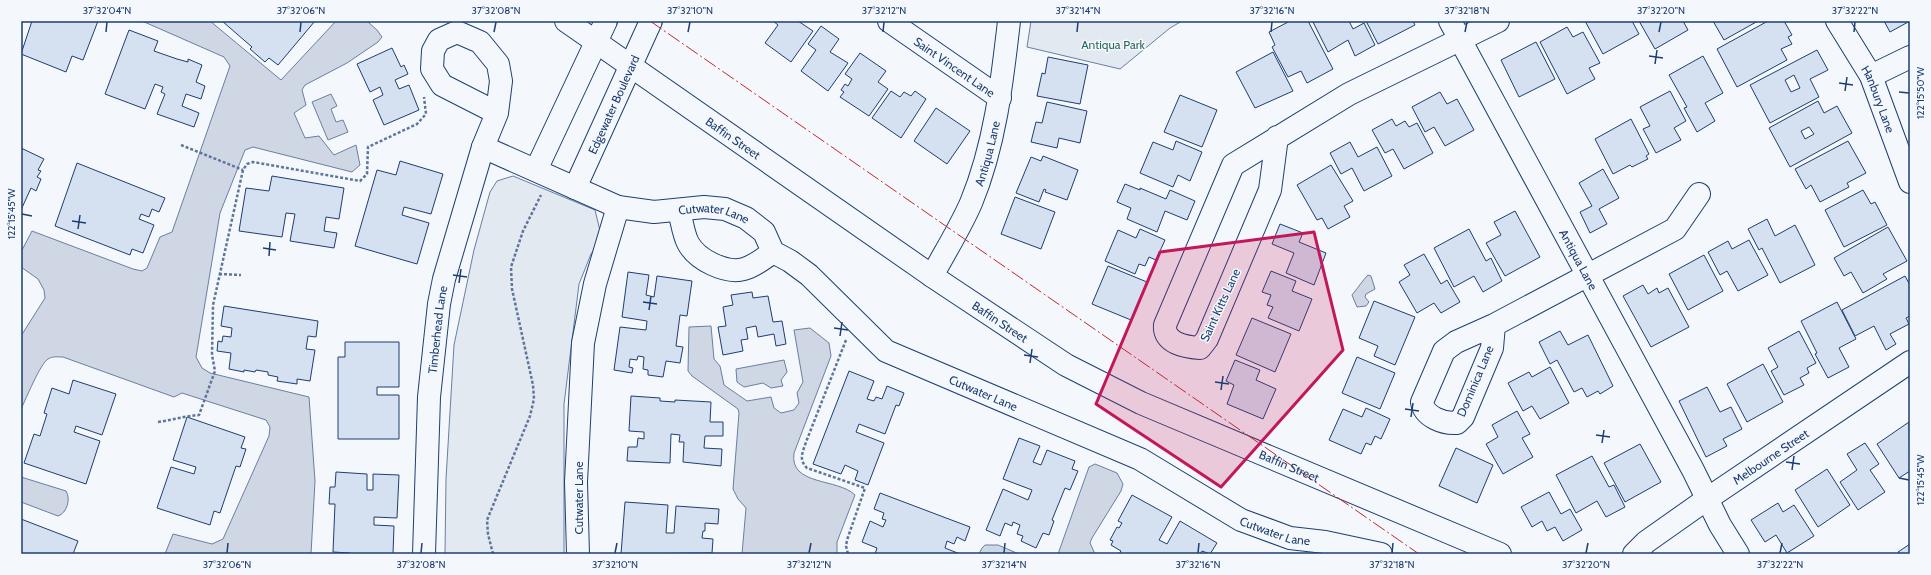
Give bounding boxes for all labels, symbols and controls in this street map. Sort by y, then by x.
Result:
text: 37°32'04"N [83,4,131,17]
text: 37°32'06"N [277,4,325,17]
text: 37°32'08"N [471,4,521,17]
text: 37°32'10"N [667,4,713,17]
text: 37°32'12"N [862,4,906,17]
text: 37°32'14"N [1056,4,1100,17]
text: 37°32'16"N [1250,4,1294,17]
text: 37°32'18"N [1444,4,1490,17]
text: 37°32'20"N [1637,4,1685,17]
text: 37°32'22"N [1832,4,1878,17]
street label: Saint Vincent Lane [911,33,998,100]
park label: Antiqua Park [1081,37,1145,52]
street label: Edgewater Boulevard [584,52,642,156]
street label: Hanbury Lane [1859,63,1899,135]
text: 122°15'50"W [1914,66,1927,119]
street label: Baffin Street [703,113,764,162]
street label: Antiqua Lane [971,120,1002,188]
text: 122°15'45"W [5,188,18,239]
street label: Cutwater Lane [677,199,753,226]
street label: Antiqua Lane [1557,226,1601,292]
street label: Saint Kitts Lane [1197,266,1243,344]
street label: Timberhead Lane [424,284,450,374]
street label: Baffin Street [970,297,1031,345]
street label: Dominica Lane [1453,343,1497,419]
street label: Cutwater Lane [947,371,1020,414]
street label: Melbourne Street [1729,425,1811,487]
street label: Baffin Street [1257,446,1322,485]
text: 122°15'45"W [1914,454,1927,505]
street label: Cutwater Lane [571,461,586,535]
street label: Cutwater Lane [1238,513,1311,548]
text: 37°32'06"N [203,558,251,571]
text: 37°32'08"N [396,558,446,571]
text: 37°32'10"N [592,558,638,571]
text: 37°32'12"N [787,558,831,571]
text: 37°32'14"N [982,558,1026,571]
text: 37°32'16"N [1176,558,1220,571]
text: 37°32'18"N [1369,558,1415,571]
text: 37°32'20"N [1562,558,1610,571]
text: 37°32'22"N [1757,558,1803,571]

